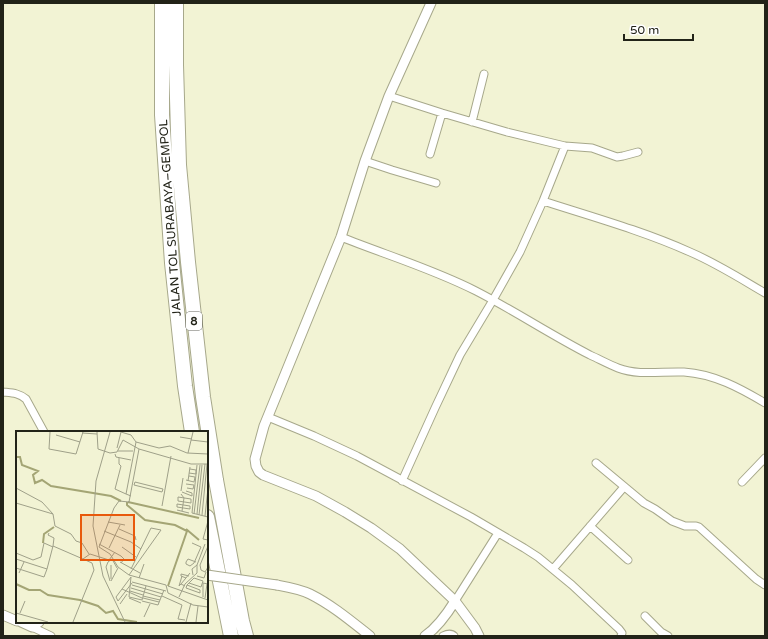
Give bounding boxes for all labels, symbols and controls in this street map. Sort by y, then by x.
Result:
scale bar [624,16,693,42]
text: 50 m [630,23,659,37]
street label: JALAN TOL SURABAYA–GEMPOL [156,119,184,317]
road number: 8 [186,312,202,330]
inset map [16,431,208,623]

